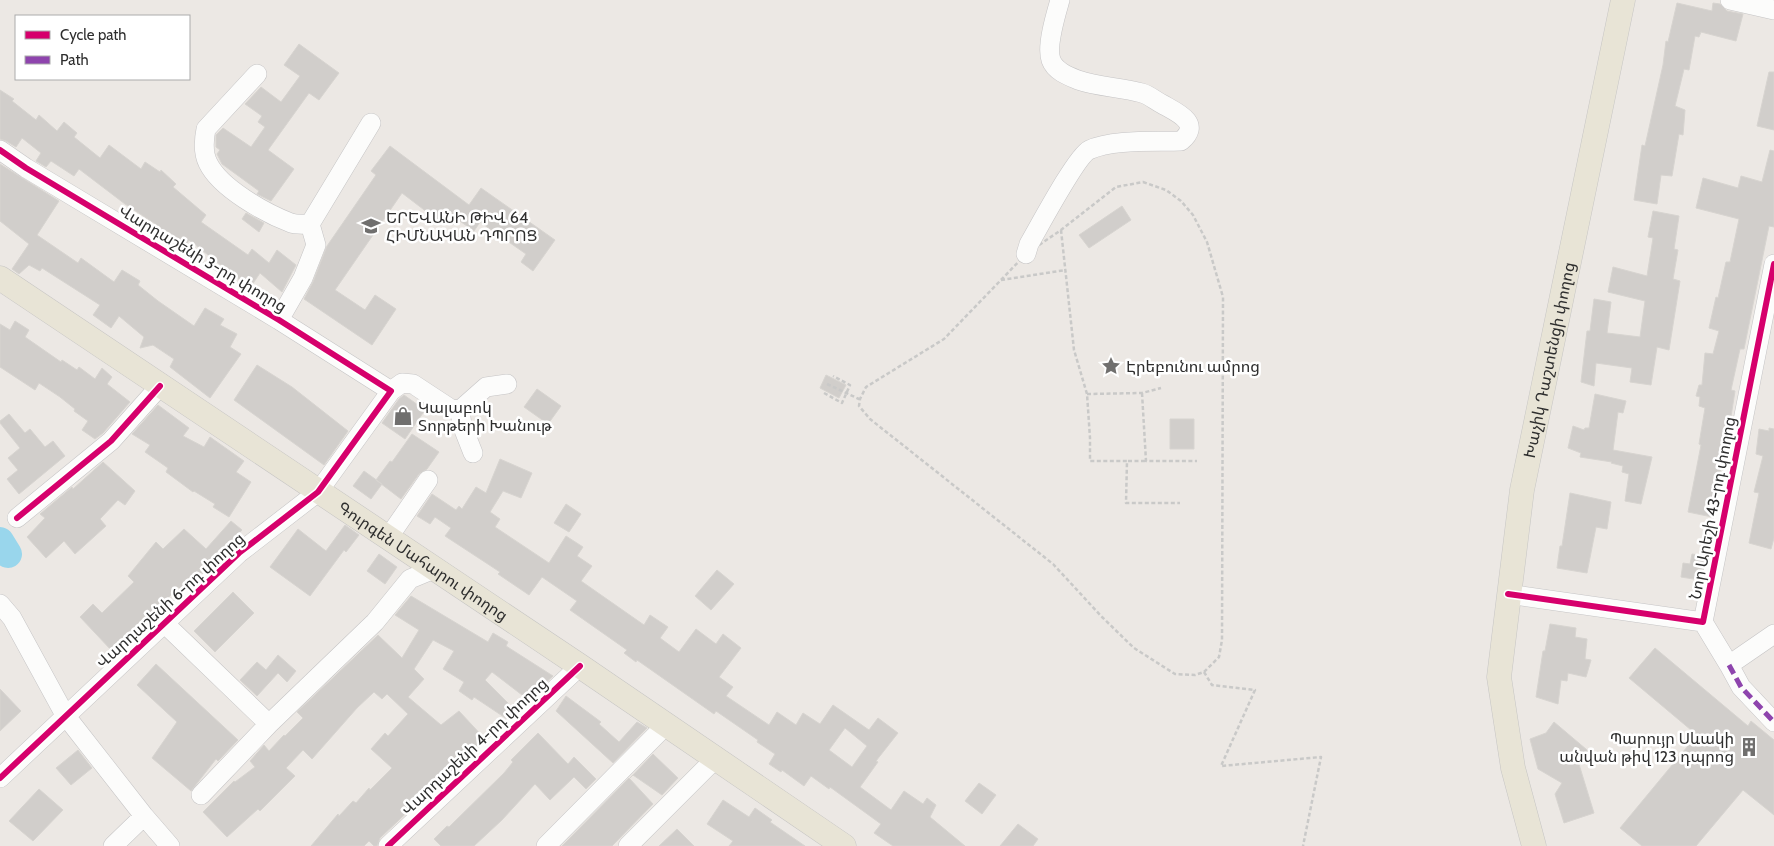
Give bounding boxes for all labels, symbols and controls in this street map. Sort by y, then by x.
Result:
legend [15,15,190,80]
text: Cycle path [60,26,126,44]
text: Path [60,51,89,69]
street label: Վարդաշենի 3-րդ փողոց [115,201,290,316]
place label: ԵՐԵՎԱՆԻ ԹԻՎ 64 ՀԻՄՆԱԿԱՆ ԴՊՐՈՑ [386,208,537,245]
school or university icon: ԵՐԵՎԱՆԻ ԹԻՎ 64 ՀԻՄՆԱԿԱՆ ԴՊՐՈՑ [360,215,382,237]
street label: Խաչիկ Դաշտենցի փողոց [1520,260,1579,460]
place icon: Էրեբունու ամրոց [1100,355,1122,377]
place label: Էրեբունու ամրոց [1126,357,1260,376]
place label: Կալաբոկ Տորթերի Խանութ [418,398,552,435]
shop icon: Կալաբոկ Տորթերի Խանութ [392,405,414,427]
street label: Նոր Արեշի 43-րդ փողոց [1685,415,1740,601]
street label: Գուրգեն Մահարու փողոց [334,498,511,625]
street label: Վարդաշենի 6-րդ փողոց [92,529,248,672]
street label: Վարդաշենի 4-րդ փողոց [397,674,551,819]
place label: Պարույր Սևակի անվան թիվ 123 դպրոց [1559,729,1734,766]
building icon: Պարույր Սևակի անվան թիվ 123 դպրոց [1738,736,1760,758]

